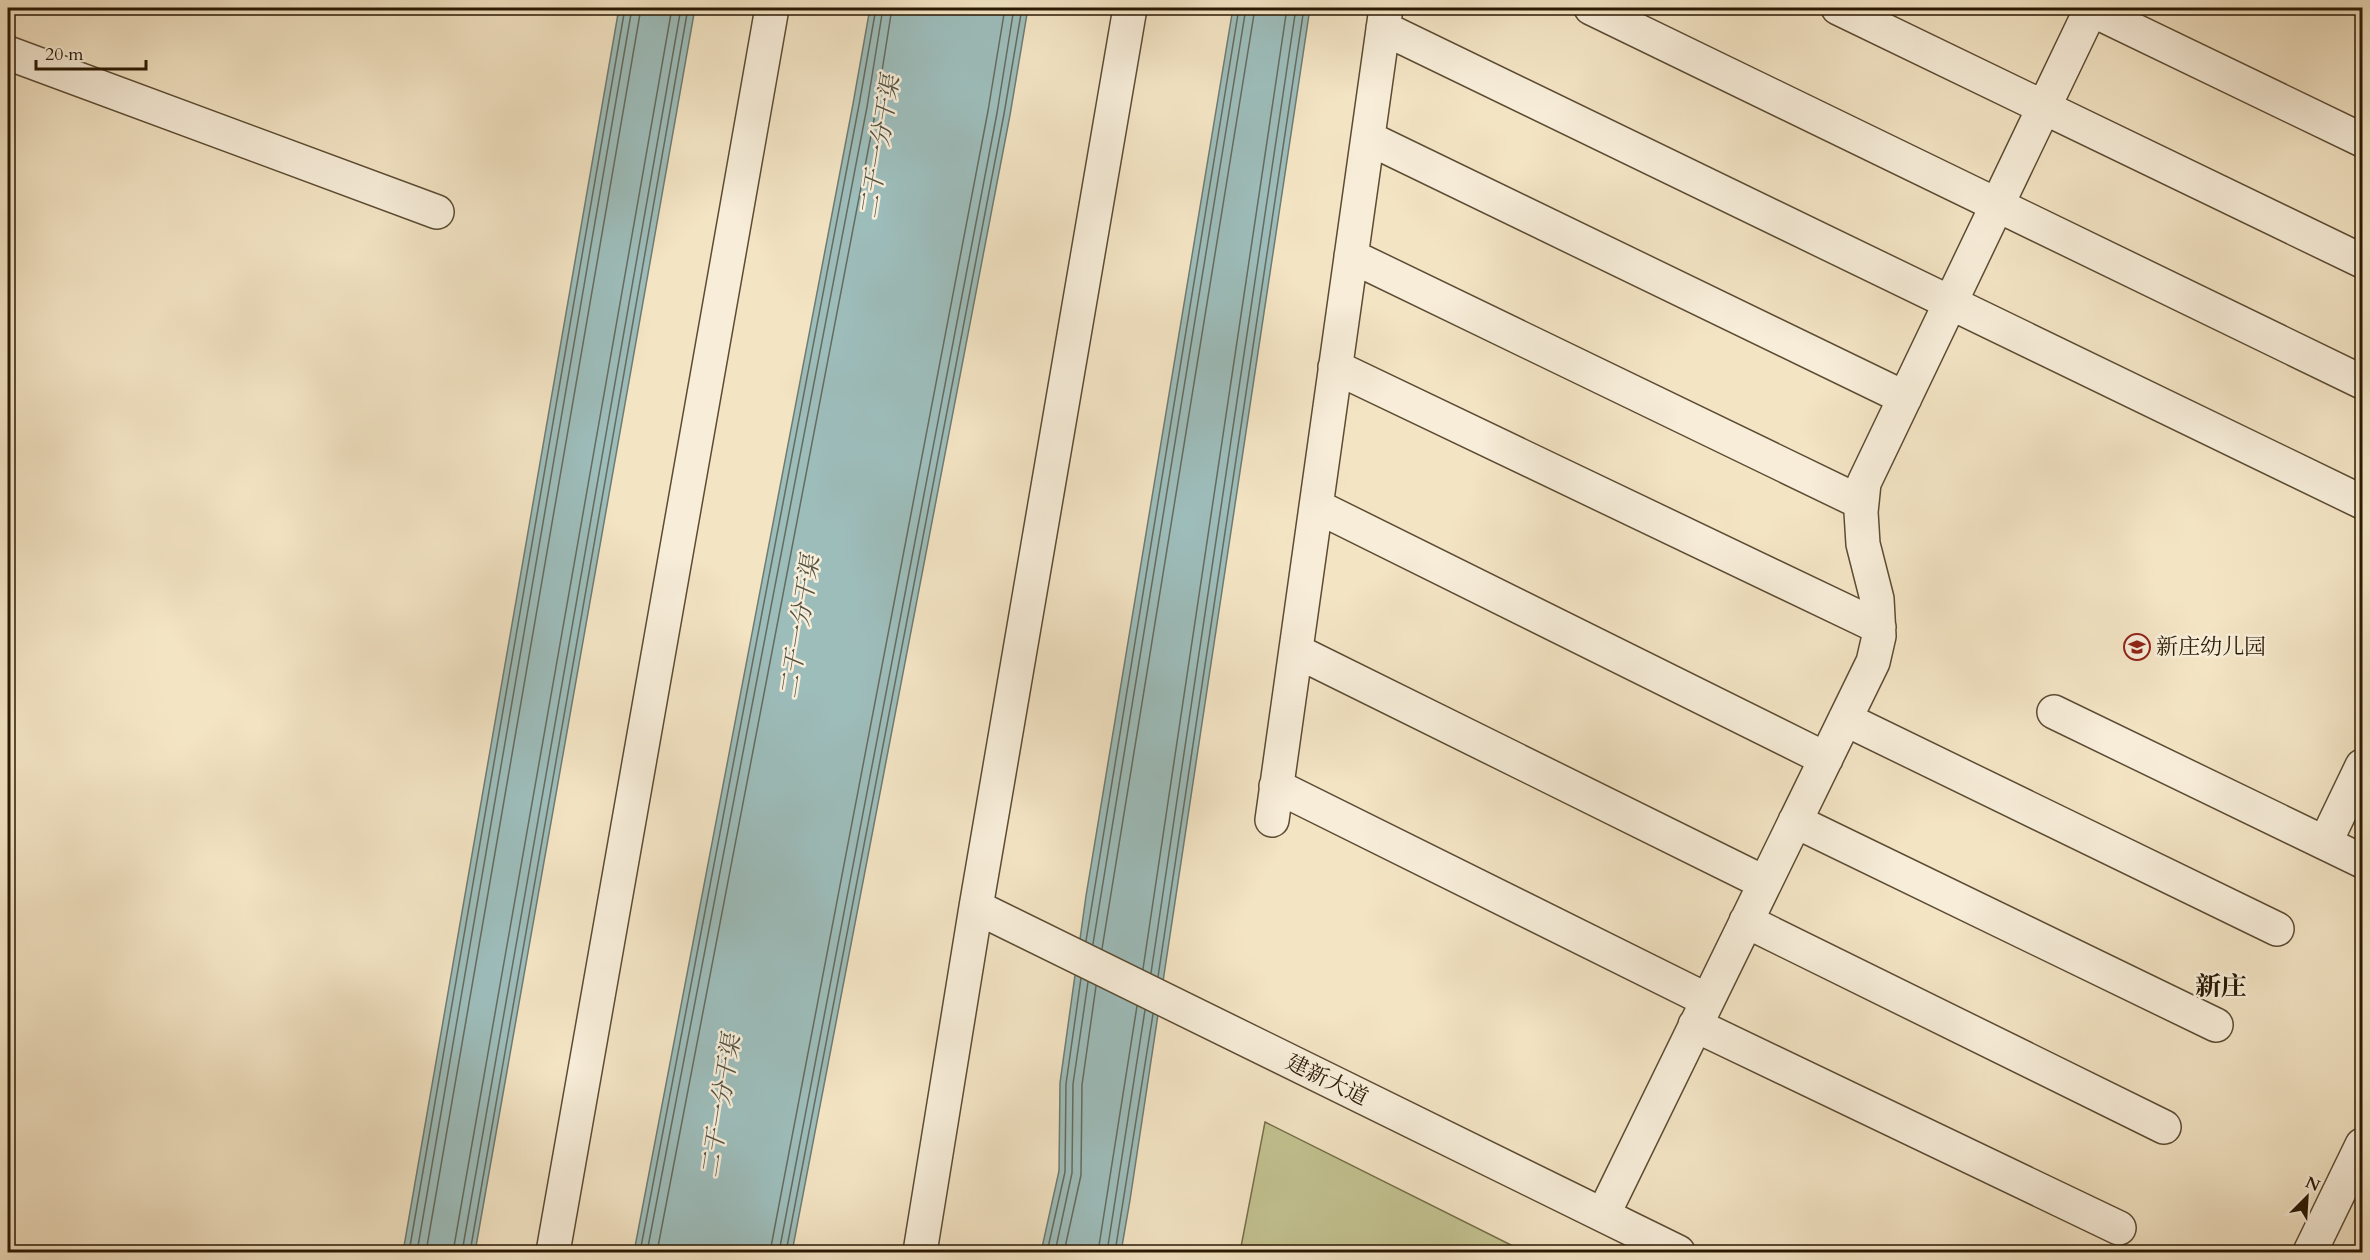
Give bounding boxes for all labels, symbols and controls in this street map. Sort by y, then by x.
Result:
scale bar [36,33,146,71]
text: 20 m [45,42,84,67]
water label: 二干一分干渠 [852,70,908,221]
water label: 二干一分干渠 [772,550,828,701]
school or university icon: 新庄幼儿园 [2122,632,2152,662]
place label: 新庄幼儿园 [2156,632,2266,662]
district label: 新庄 [2195,969,2247,1004]
water label: 二干一分干渠 [693,1029,749,1180]
street label: 建新大道 [1281,1047,1373,1113]
north arrow [2277,1167,2337,1227]
text: N [2302,1171,2324,1197]

